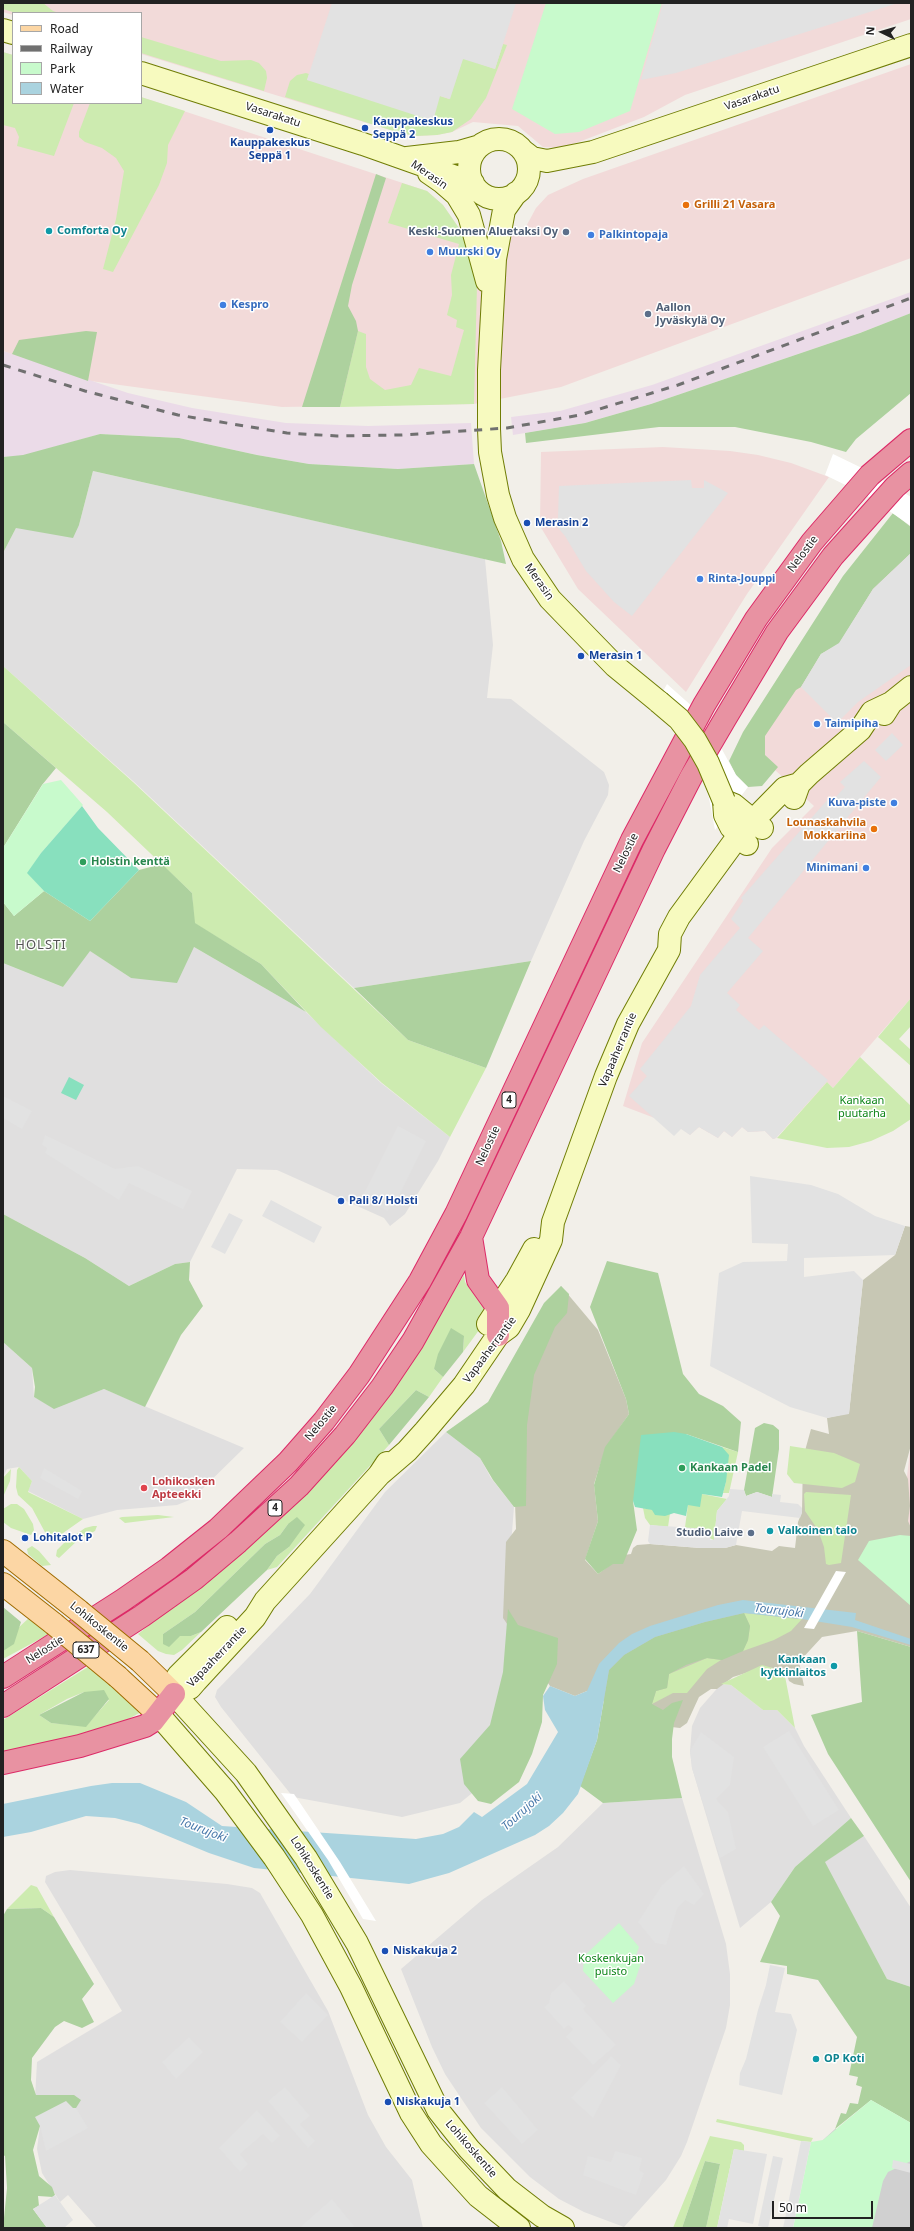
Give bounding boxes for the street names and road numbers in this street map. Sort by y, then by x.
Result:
street label: Vasarakatu [723,82,781,114]
street label: Vasarakatu [244,100,302,130]
street label: Merasin [408,158,450,192]
street label: Nelostie [785,533,821,575]
street label: Merasin [522,561,556,603]
street label: Nelostie [611,831,641,875]
street label: Vapaaherrantie [596,1011,640,1089]
road number: 4 [502,1092,516,1108]
street label: Nelostie [473,1124,503,1168]
street label: Vapaaherrantie [461,1314,519,1386]
street label: Nelostie [302,1403,340,1443]
road number: 4 [268,1500,282,1516]
street label: Lohikoskentie [67,1599,131,1655]
street label: Vapaaherrantie [185,1624,249,1690]
street label: Nelostie [24,1633,66,1667]
road number: 637 [73,1642,99,1658]
street label: Lohikoskentie [287,1834,337,1902]
street label: Lohikoskentie [442,2118,500,2180]

